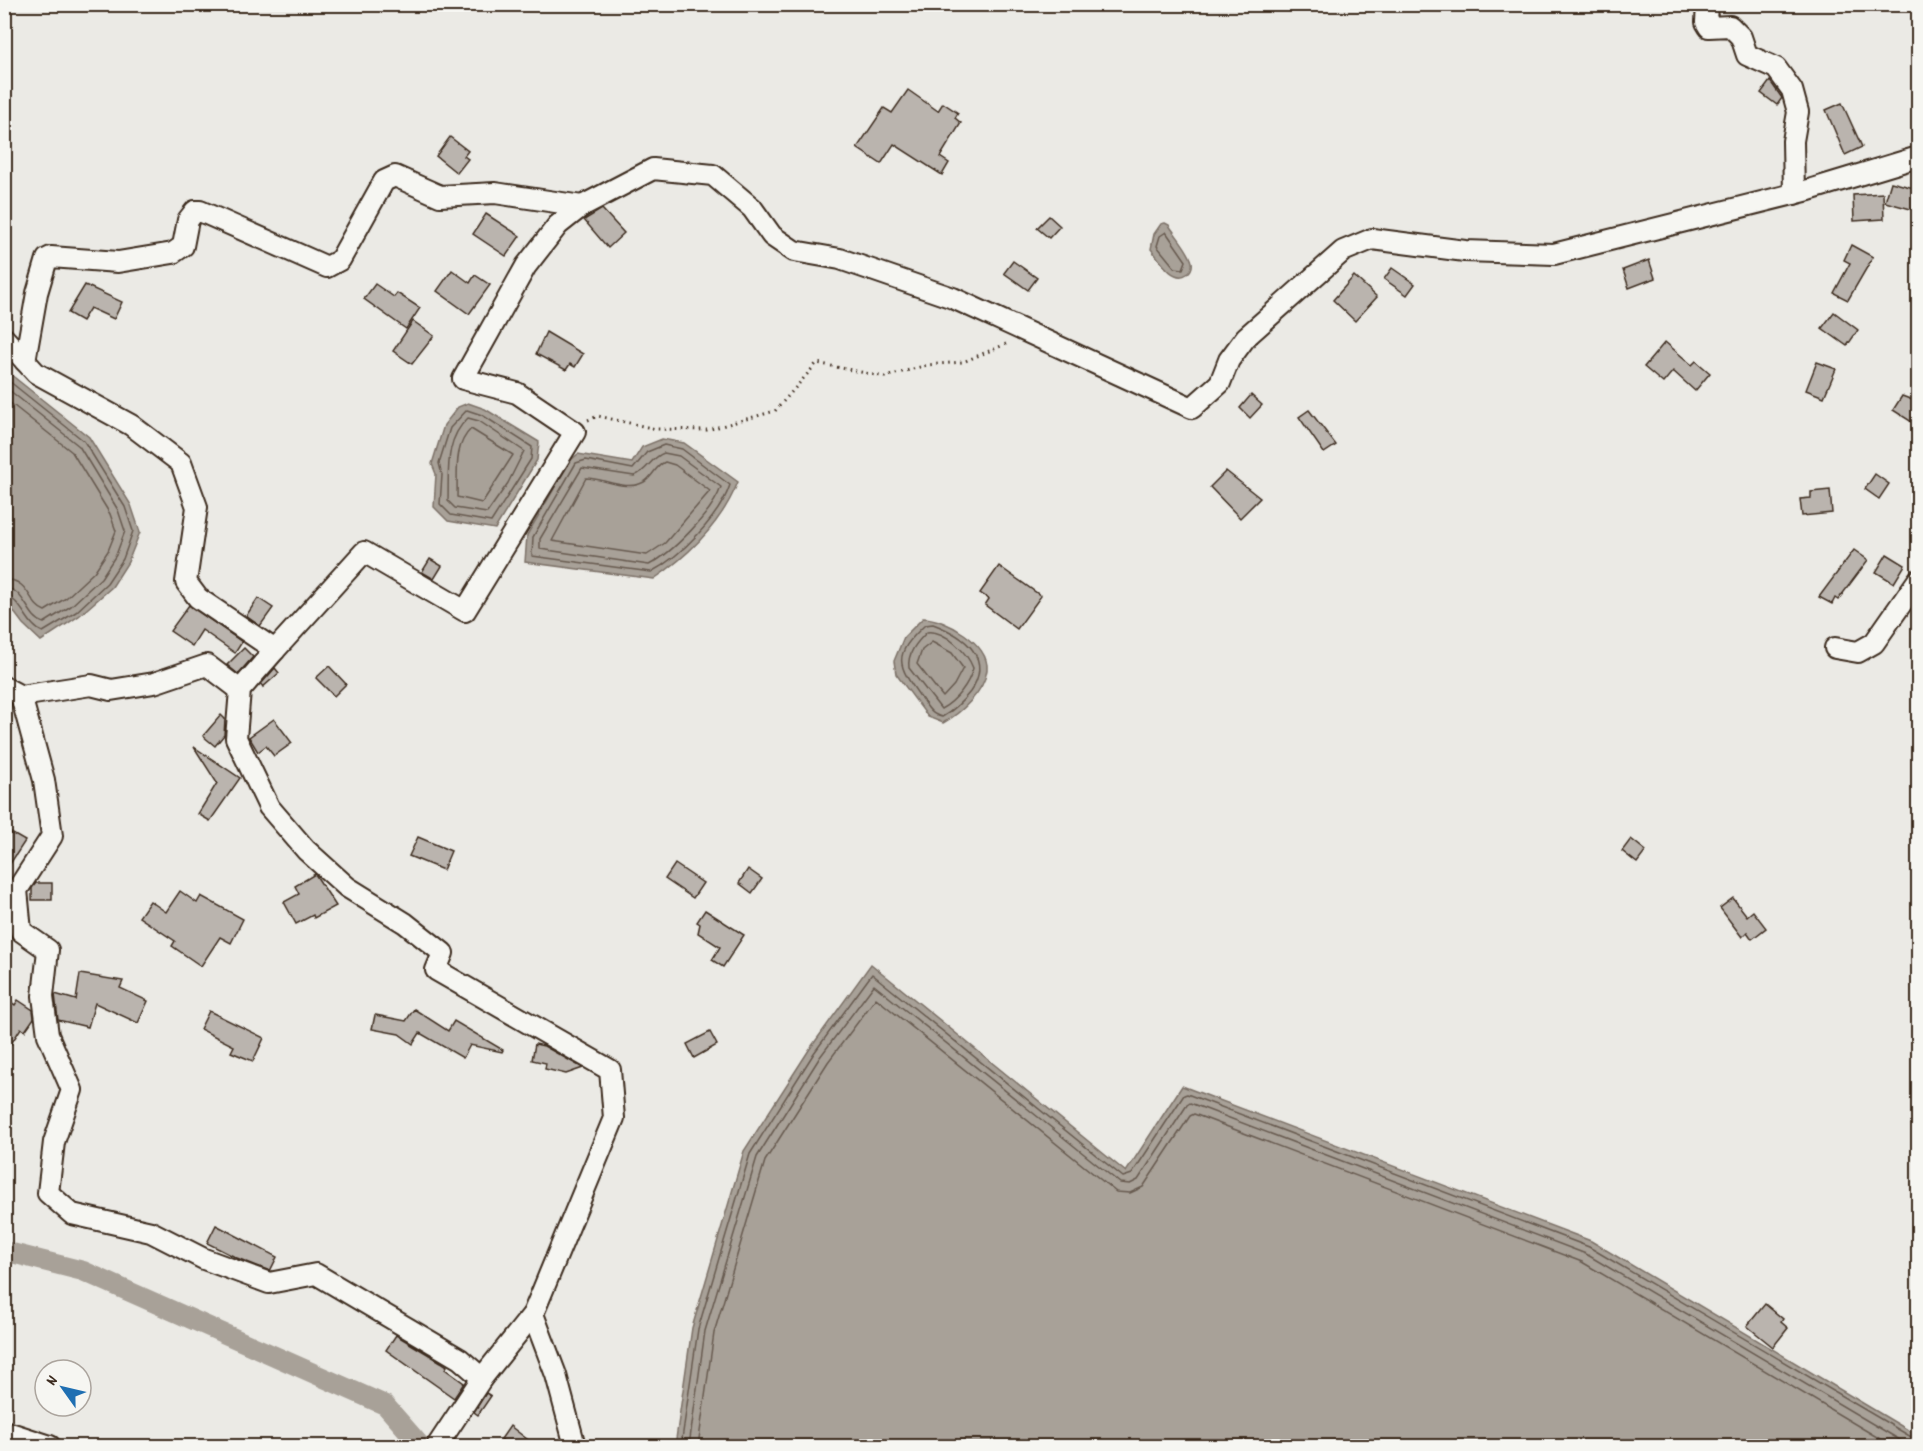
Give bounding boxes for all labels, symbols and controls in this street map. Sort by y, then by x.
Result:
north arrow [33,1358,93,1418]
text: N [41,1371,64,1391]

